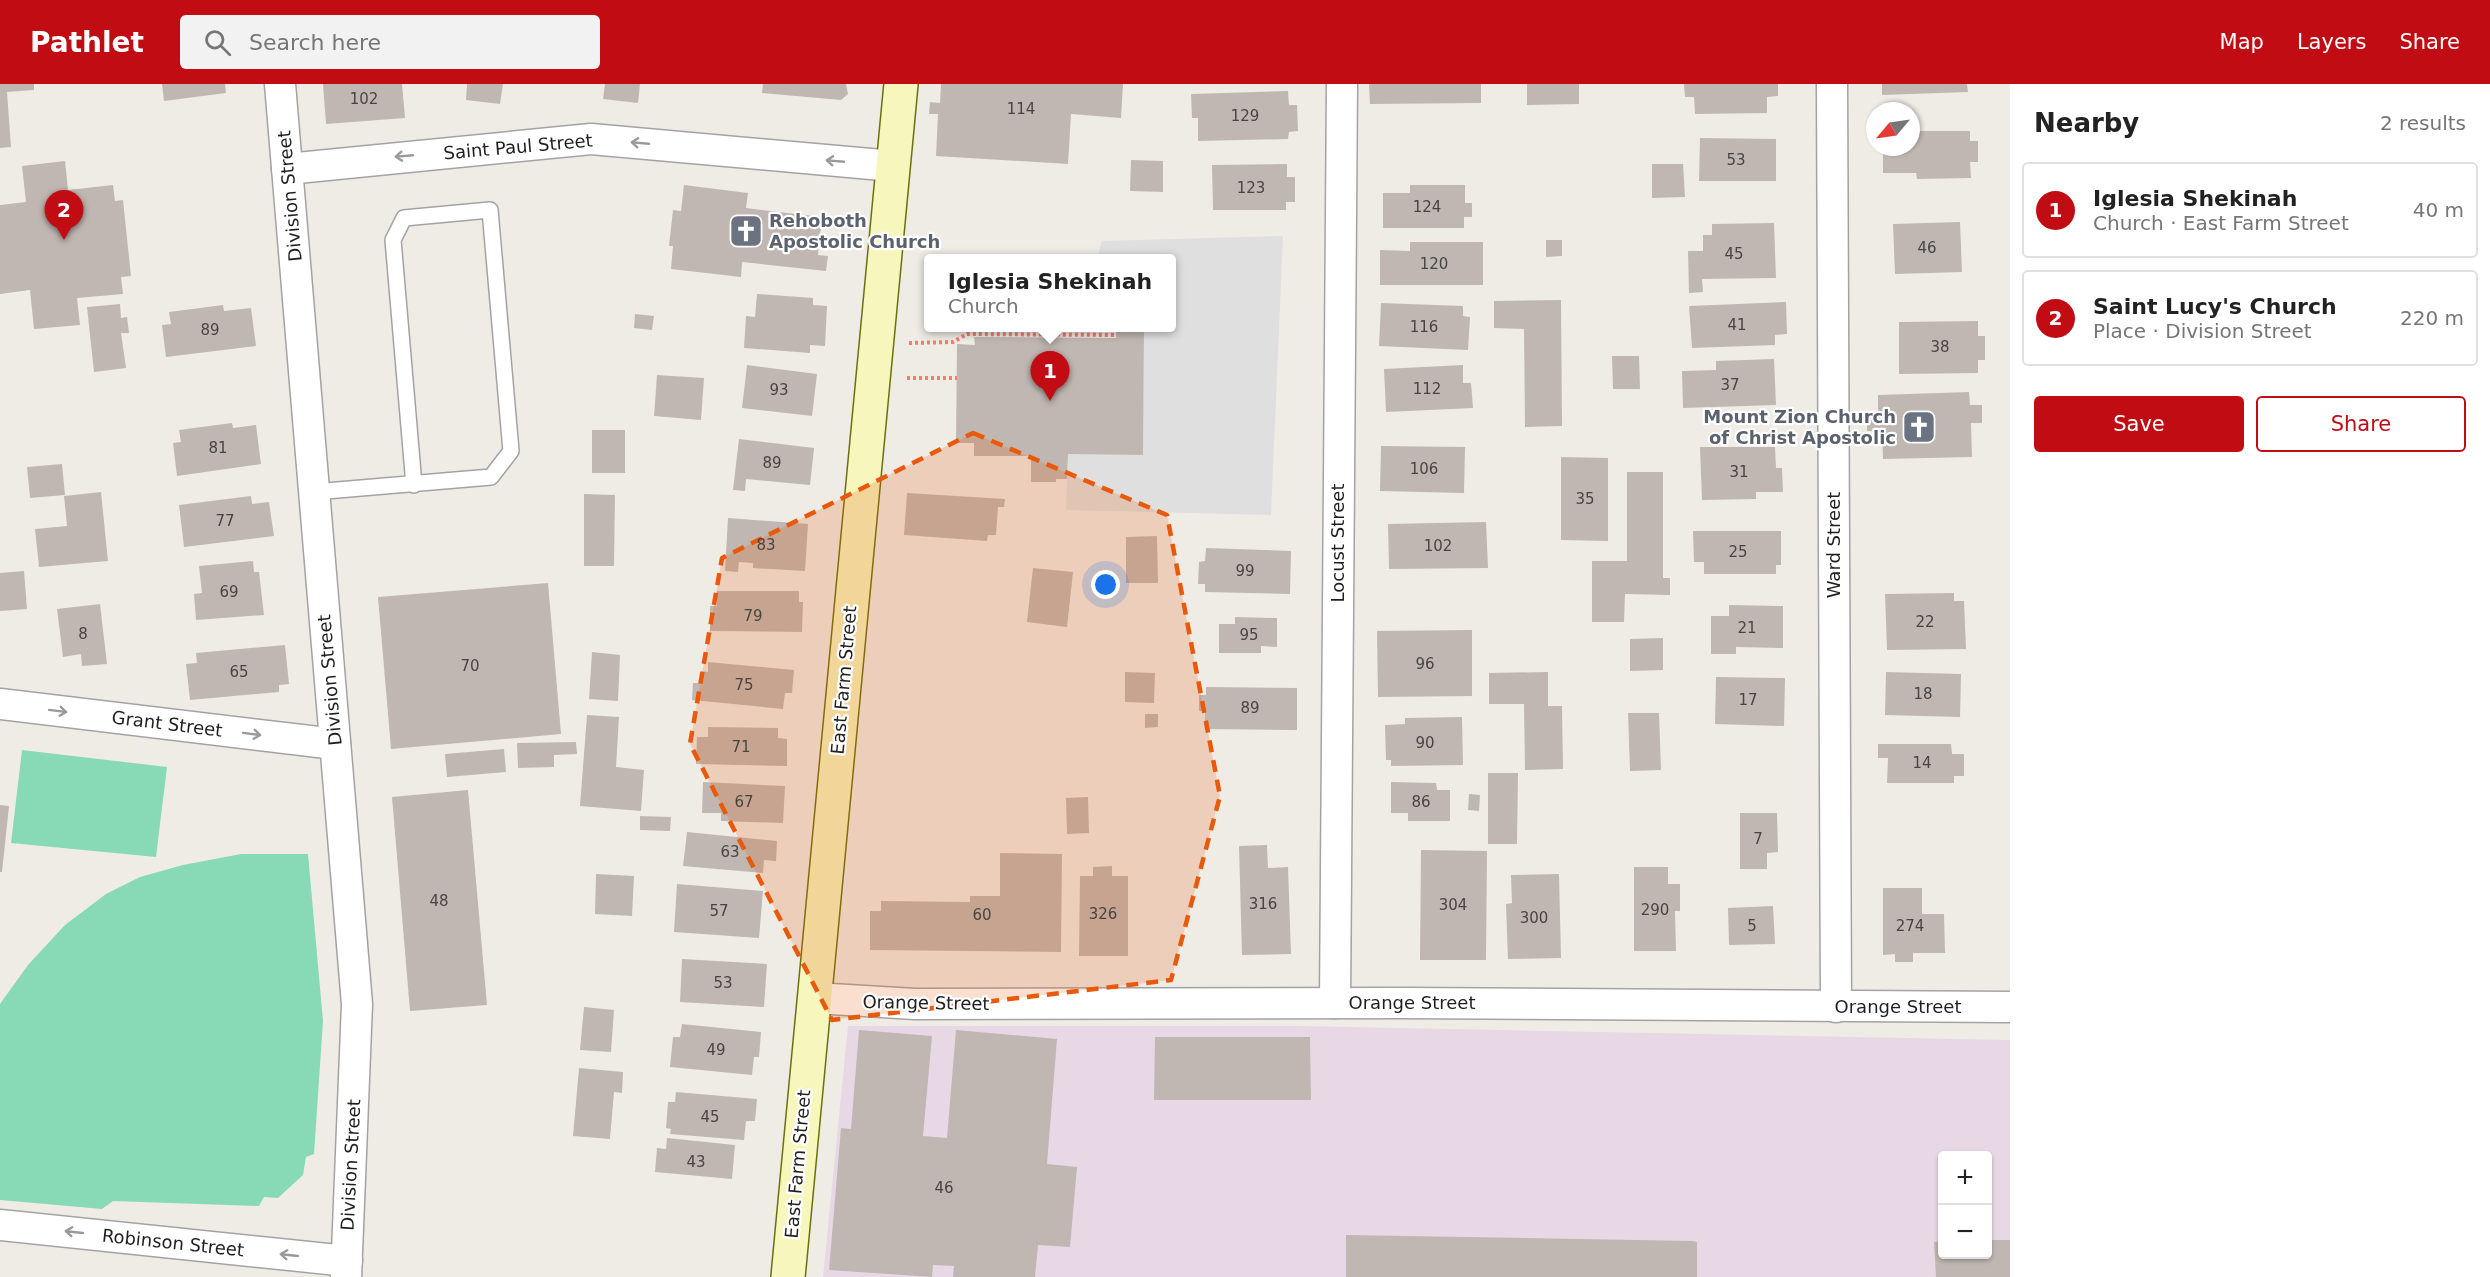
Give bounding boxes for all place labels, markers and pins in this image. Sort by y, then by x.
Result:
pin: 2 [44,190,84,240]
place label: Rehoboth Apostolic Church [769,210,940,252]
church icon: Rehoboth Apostolic Church [728,213,764,249]
pin: 1 [1030,352,1070,401]
place label: Mount Zion Church of Christ Apostolic [1703,406,1896,448]
church icon: Mount Zion Church of Christ Apostolic [1901,409,1937,445]

